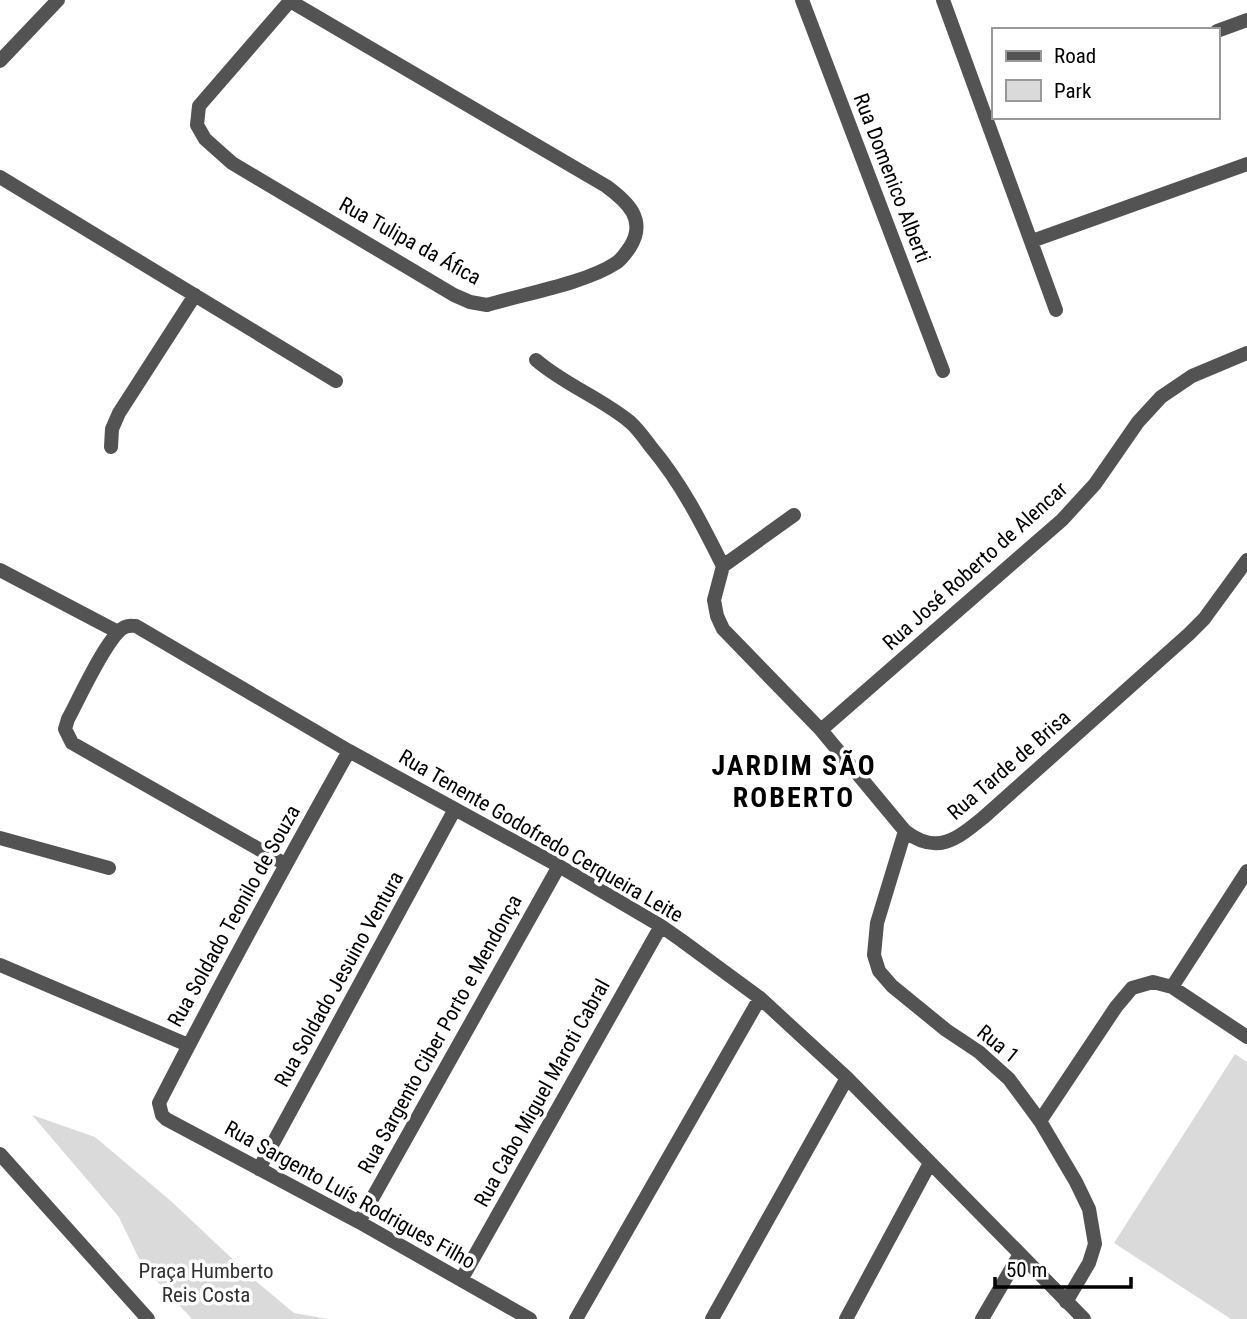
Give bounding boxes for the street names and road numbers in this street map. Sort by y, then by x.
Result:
street label: Rua Domenico Alberti [849,90,935,266]
street label: Rua Tulipa da Áfica [335,192,485,290]
street label: Rua José Roberto de Alencar [878,477,1072,655]
street label: Rua Tarde de Brisa [943,705,1075,825]
street label: Rua Tenente Godofredo Cerqueira Leite [395,745,687,927]
street label: Rua Soldado Teonilo de Souza [163,801,305,1031]
street label: Rua Soldado Jesuino Ventura [270,867,408,1091]
street label: Rua Sargento Ciber Porto e Mendonça [353,890,527,1178]
street label: Rua Cabo Miguel Maroti Cabral [469,975,615,1211]
street label: Rua 1 [972,1020,1024,1068]
street label: Rua Sargento Luís Rodrigues Filho [221,1116,479,1274]

